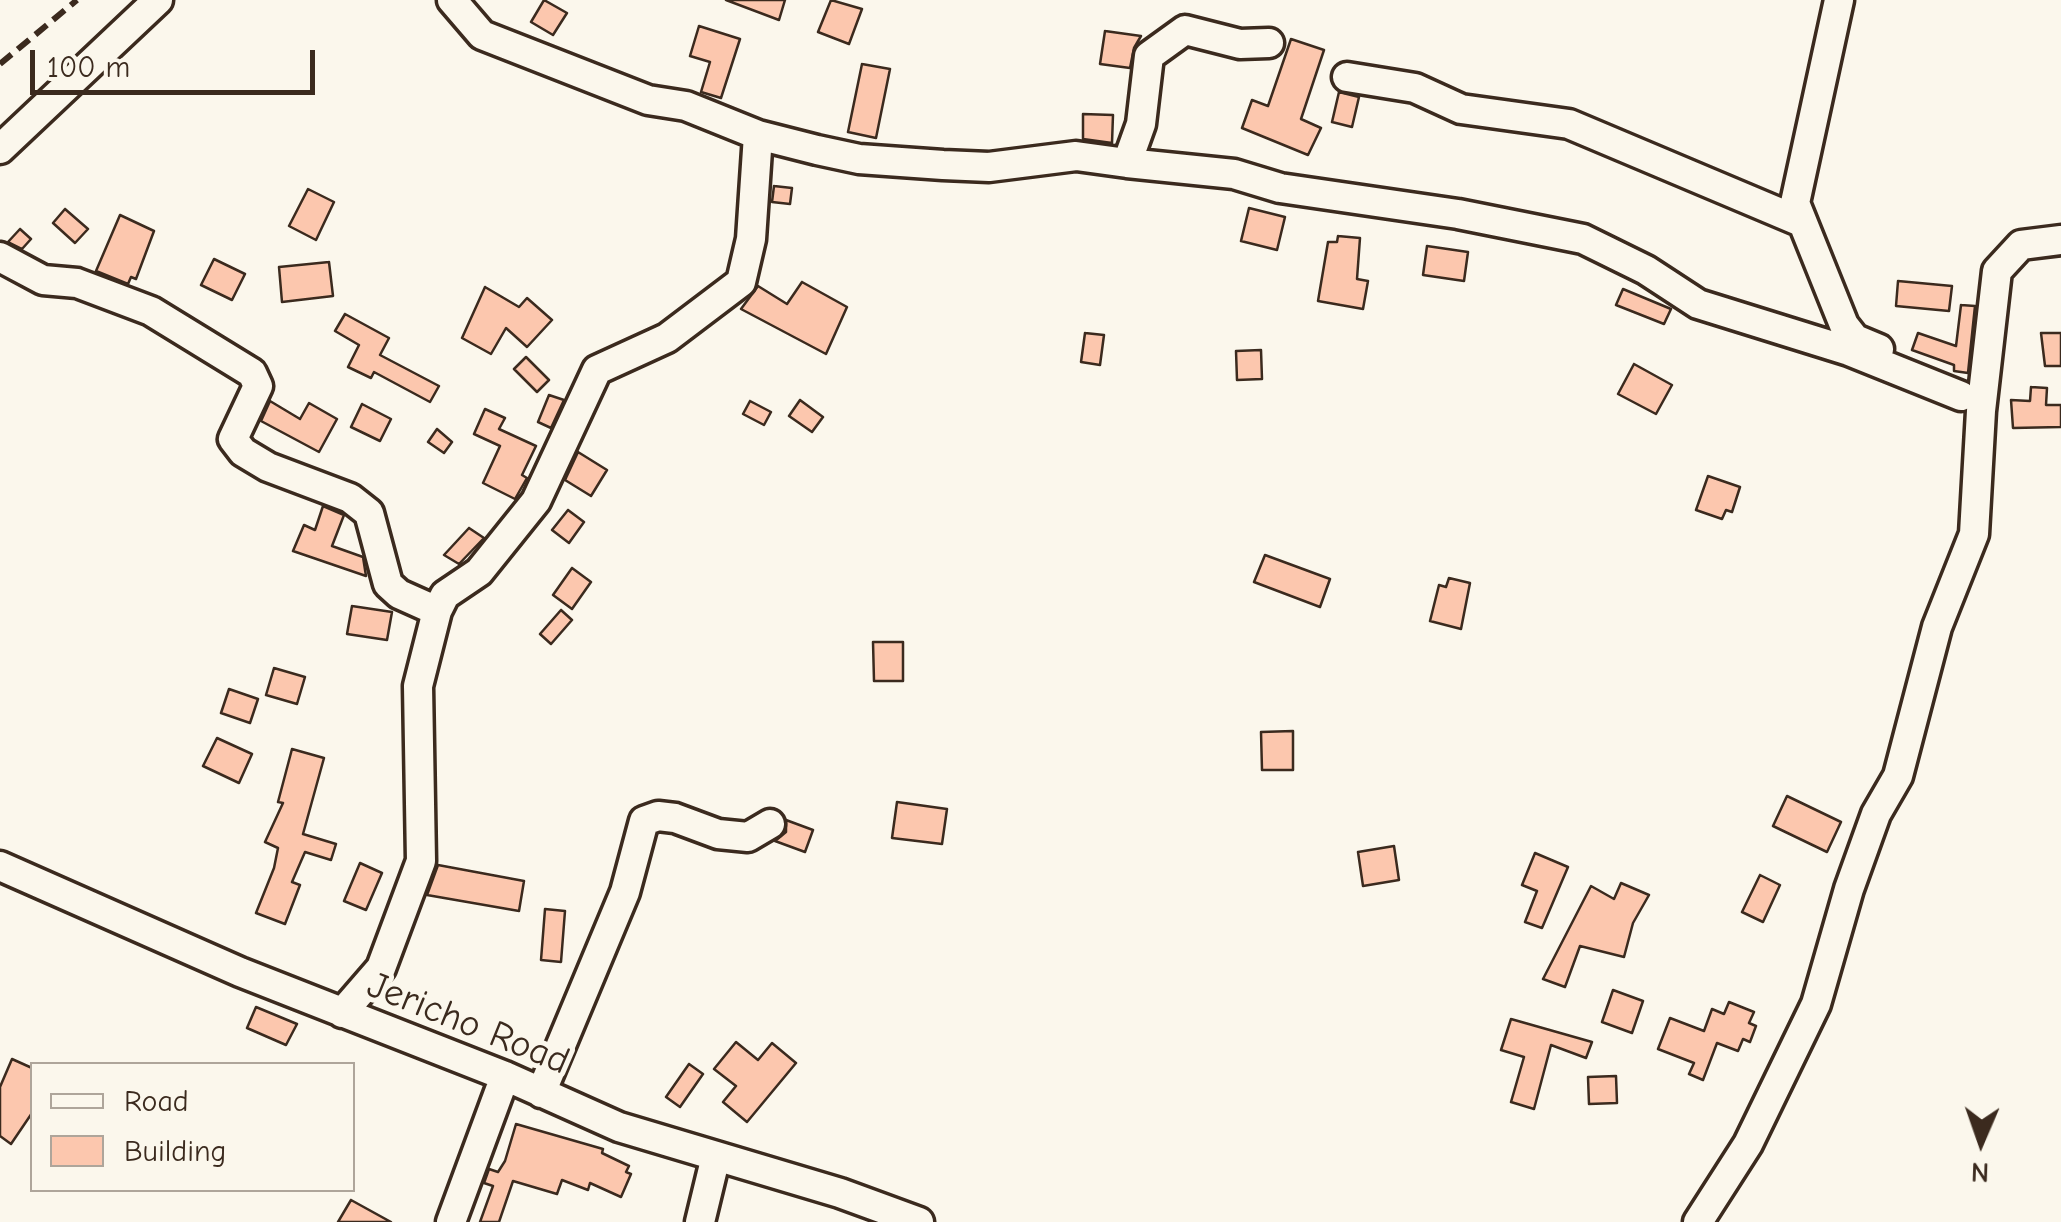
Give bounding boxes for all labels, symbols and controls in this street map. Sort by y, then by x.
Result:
scale bar [35,30,320,92]
text: 100 m [47,50,130,85]
street label: Jericho Road [360,963,576,1085]
legend [30,1062,355,1192]
text: Road [124,1084,189,1119]
north arrow [1931,1092,2031,1192]
text: Building [124,1134,227,1169]
text: N [1970,1156,1990,1188]

